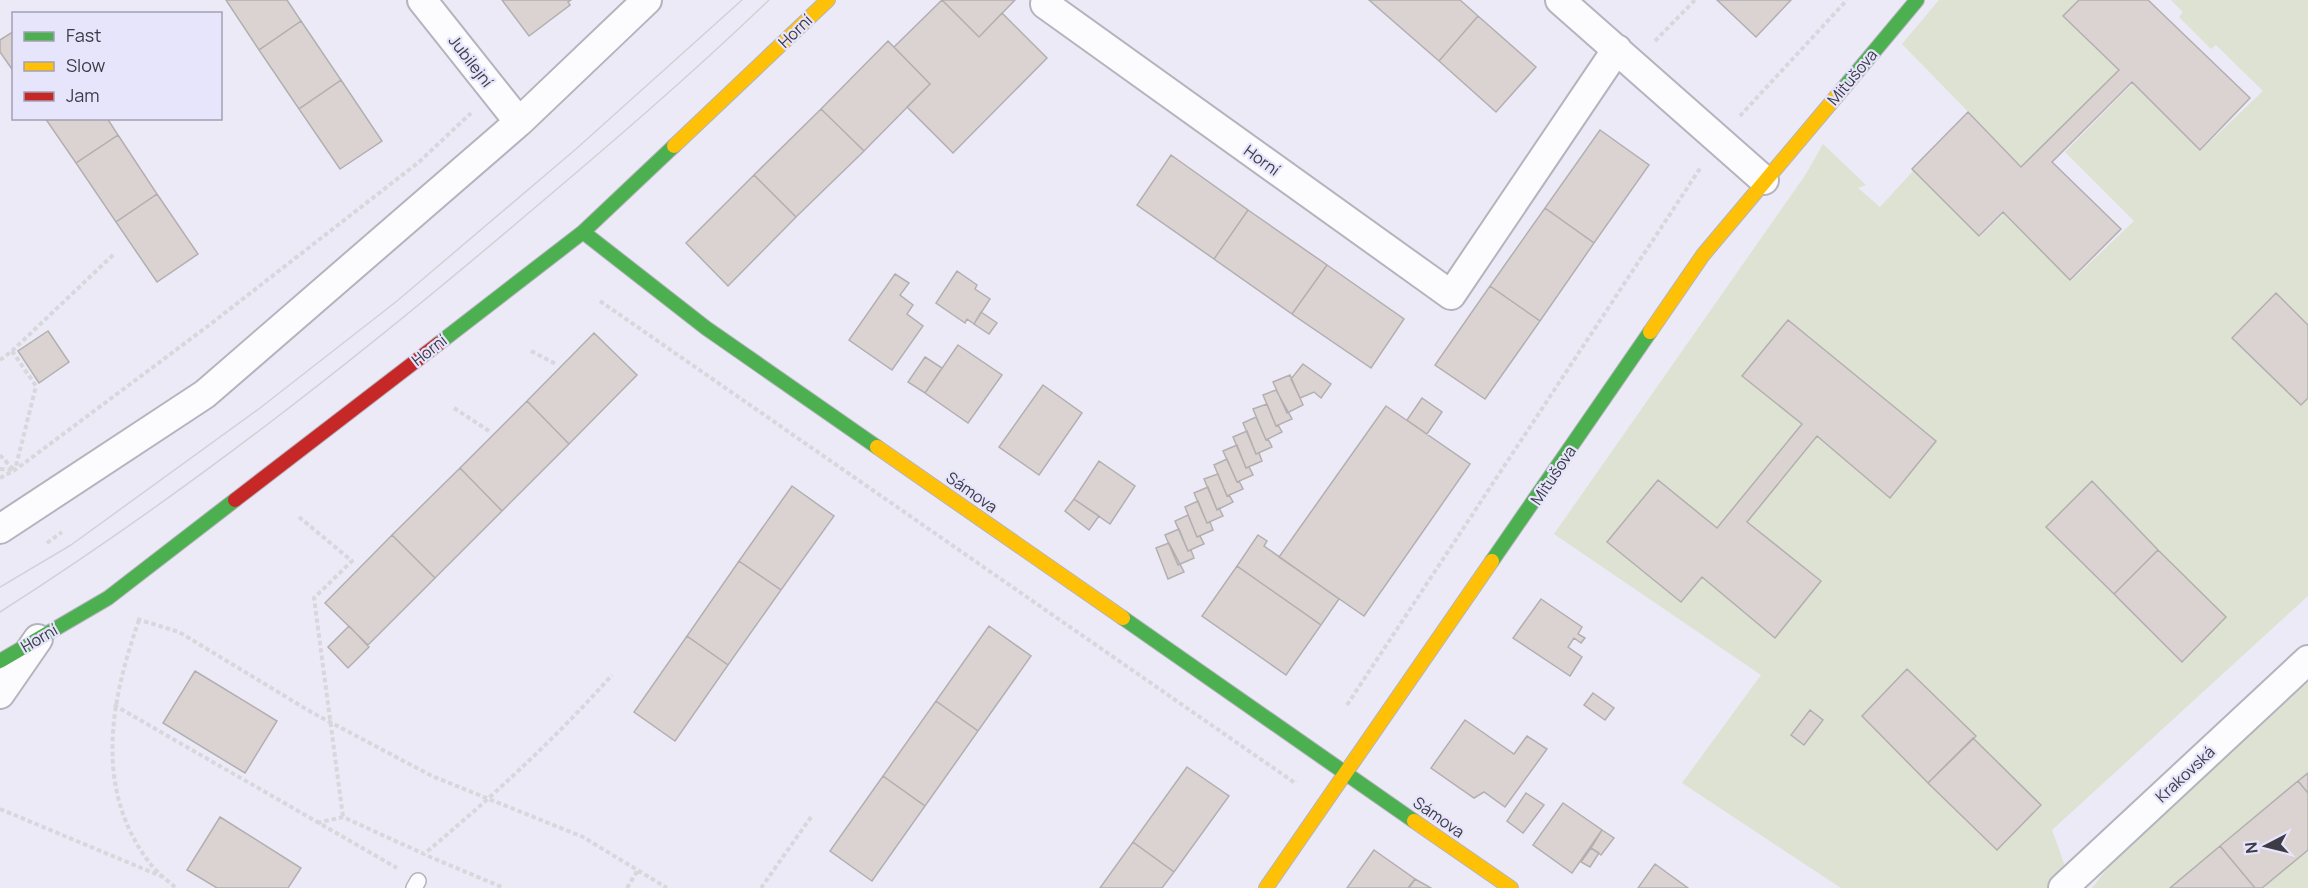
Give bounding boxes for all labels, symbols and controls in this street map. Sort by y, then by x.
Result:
street label: Horní [773,9,817,53]
legend [12,12,222,120]
text: Fast [66,23,101,47]
street label: Jubilejní [444,30,498,92]
street label: Mitušova [1822,44,1882,110]
text: Slow [66,53,106,77]
text: Jam [66,83,100,107]
street label: Horní [1240,140,1285,181]
street label: Horní [407,329,452,371]
street label: Mitušova [1525,441,1581,509]
street label: Sámova [942,466,1002,518]
street label: Horní [16,618,62,657]
street label: Krakovská [2151,741,2219,807]
street label: Sámova [1409,791,1469,843]
north arrow [2236,816,2296,876]
text: N [2239,841,2263,855]

